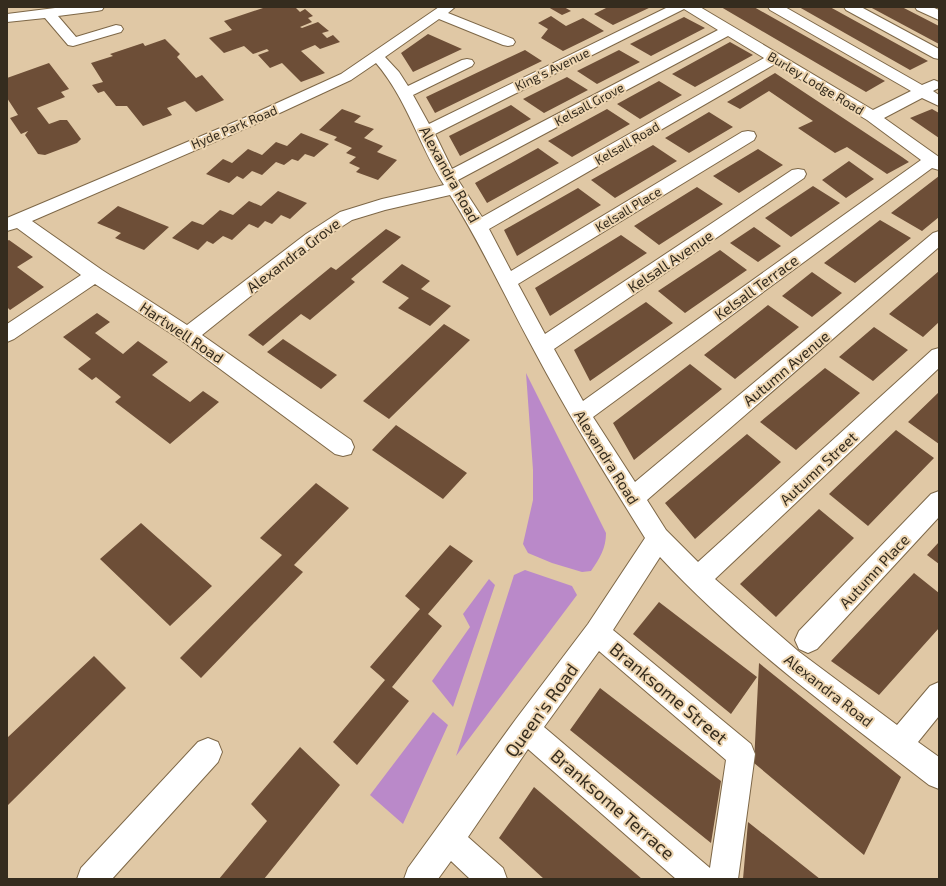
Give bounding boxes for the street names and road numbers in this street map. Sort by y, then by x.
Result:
street label: King's Avenue [512,44,592,94]
street label: Burley Lodge Road [765,48,867,118]
street label: Kelsall Grove [551,79,627,129]
street label: Hyde Park Road [188,102,280,152]
street label: Kelsall Road [592,118,662,168]
street label: Alexandra Road [416,123,484,225]
street label: Kelsall Place [592,183,664,235]
street label: Alexandra Grove [243,214,343,296]
street label: Kelsall Avenue [624,226,716,296]
street label: Kelsall Terrace [711,251,801,323]
street label: Hartwell Road [137,297,227,367]
street label: Autumn Avenue [739,327,833,409]
street label: Alexandra Road [571,407,643,507]
street label: Autumn Street [776,427,861,508]
street label: Autumn Place [835,530,913,612]
street label: Branksome Street [606,637,732,749]
street label: Alexandra Road [781,650,877,730]
street label: Queen's Road [500,659,582,761]
street label: Branksome Terrace [547,744,679,864]

